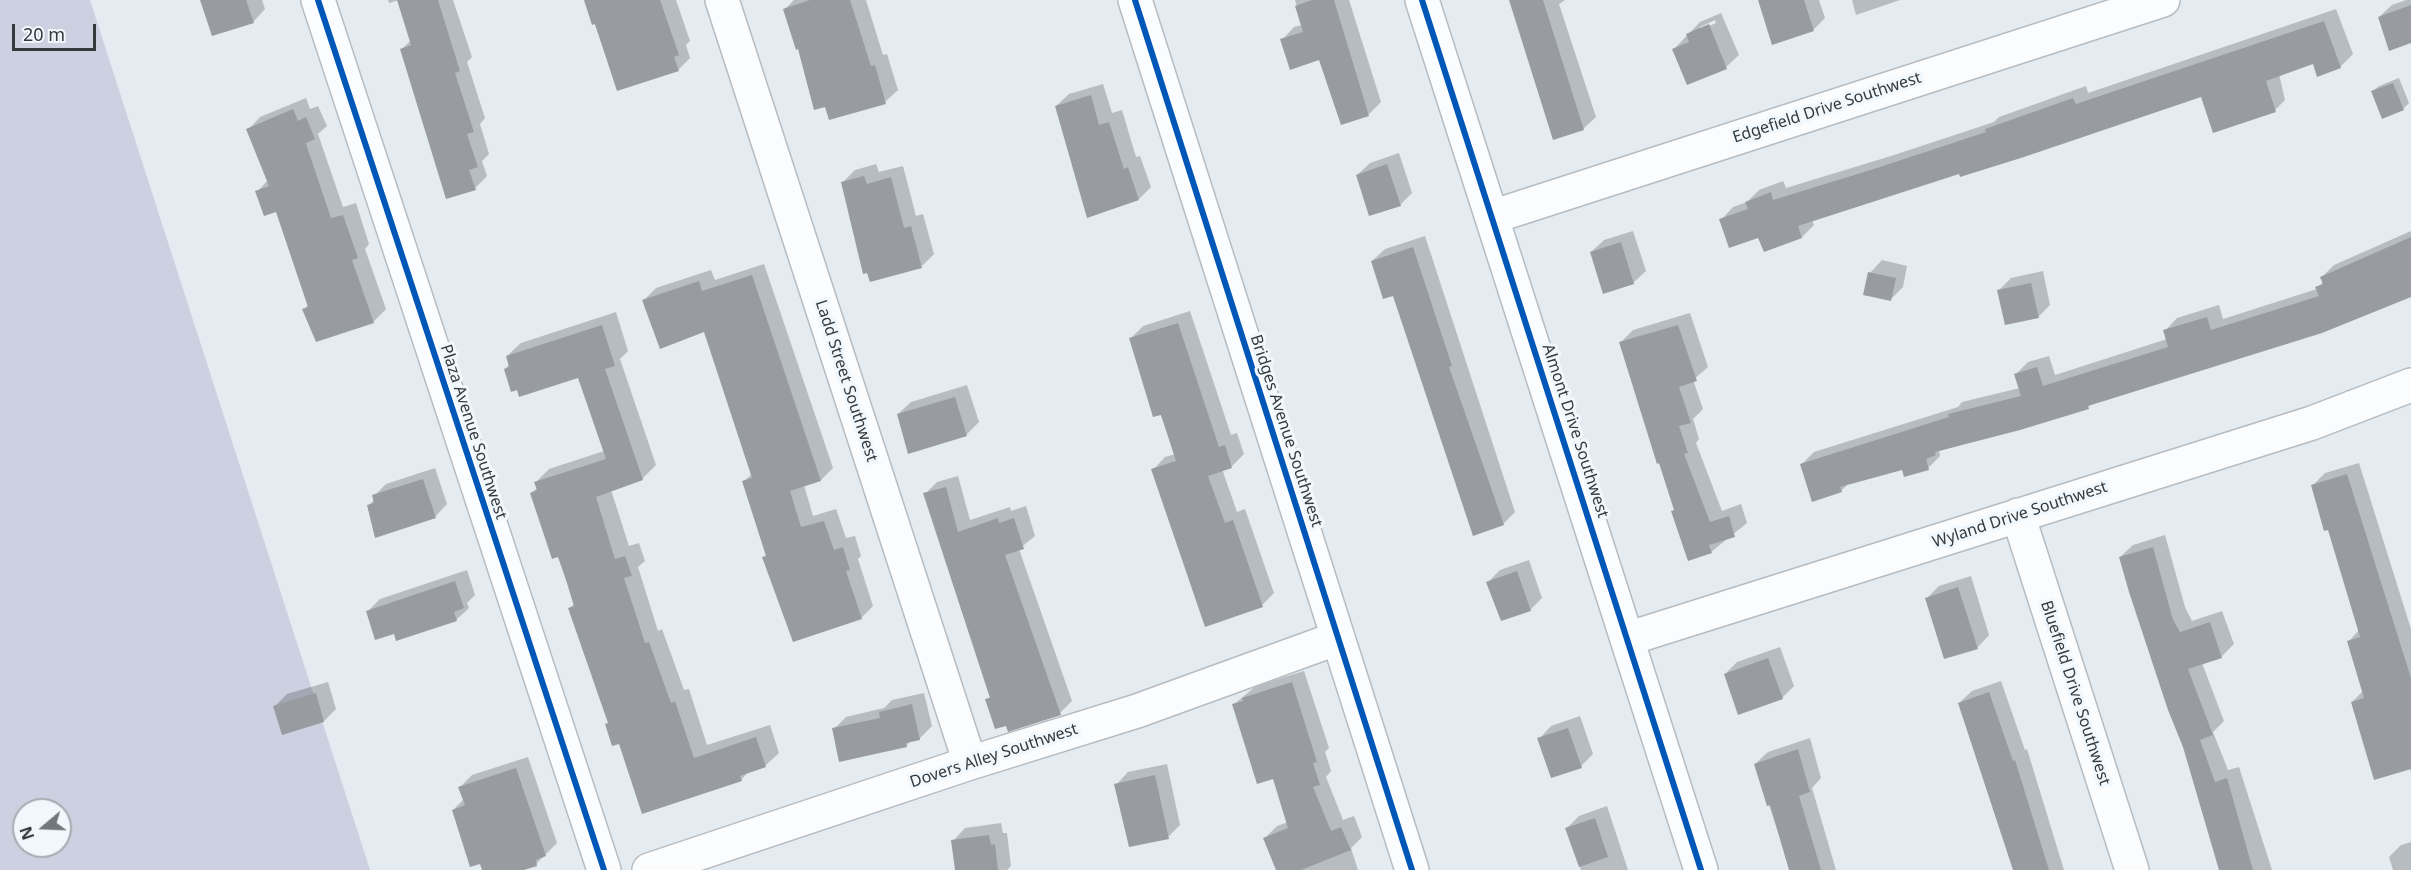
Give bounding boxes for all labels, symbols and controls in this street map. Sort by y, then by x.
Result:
scale bar [15,12,99,50]
text: 20 m [23,22,65,46]
street label: Edgefield Drive Southwest [1730,68,1924,148]
street label: Ladd Street Southwest [811,298,881,464]
street label: Bridges Avenue Southwest [1246,332,1326,530]
street label: Plaza Avenue Southwest [436,342,510,522]
street label: Almont Drive Southwest [1538,342,1612,520]
street label: Wyland Drive Southwest [1930,478,2110,552]
street label: Bluefield Drive Southwest [2036,598,2114,788]
street label: Dovers Alley Southwest [908,720,1080,792]
north arrow [12,798,72,858]
text: N [14,823,39,843]

